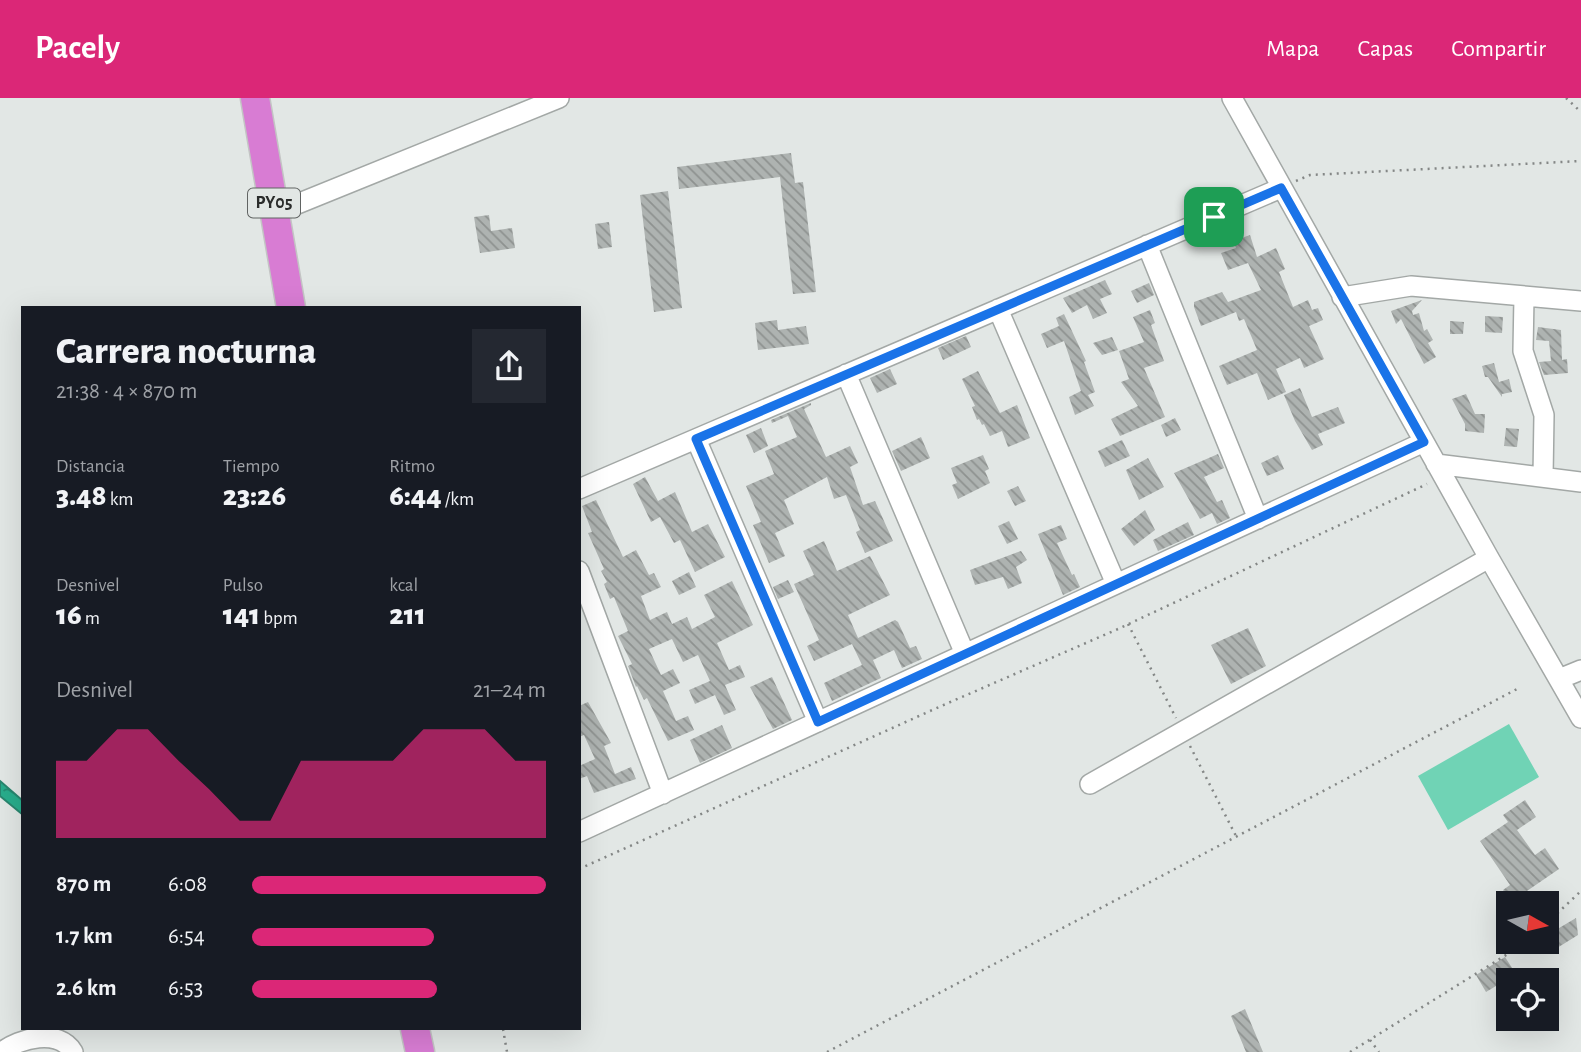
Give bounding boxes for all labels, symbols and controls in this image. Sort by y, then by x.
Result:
text: Pacely [35,32,120,65]
text: Mapa [1266,37,1319,61]
text: Capas [1357,37,1413,61]
text: Compartir [1451,37,1546,61]
pin [1184,187,1244,247]
road number: PY05 [248,188,300,218]
icon: arrive [1195,198,1233,236]
button: share [472,329,546,403]
text: Carrera nocturna [56,333,316,371]
text: 21:38 · 4 × 870 m [56,380,197,403]
text: Distancia [56,457,125,476]
text: Tiempo [223,457,280,476]
text: Ritmo [389,457,435,476]
text: 3.48 [56,481,107,511]
text: 23:26 [223,481,286,511]
text: 6:44 [389,481,442,511]
text: km [107,490,134,509]
text: /km [442,490,474,509]
text: Desnivel [56,576,120,595]
text: Pulso [223,576,263,595]
text: kcal [389,576,418,595]
text: 16 [56,600,82,630]
text: 141 [223,600,260,630]
text: 211 [389,600,426,630]
text: m [82,609,100,628]
text: bpm [260,609,298,628]
text: Desnivel [56,679,133,702]
text: 21–24 m [473,679,546,702]
text: 870 m [56,873,111,896]
text: 6:08 [168,873,207,896]
north arrow [1496,891,1559,954]
map controls [1496,891,1559,1031]
text: 1.7 km [56,925,113,948]
text: 6:54 [168,925,205,948]
button: locate [1496,968,1559,1031]
text: 2.6 km [56,977,117,1000]
text: 6:53 [168,977,203,1000]

